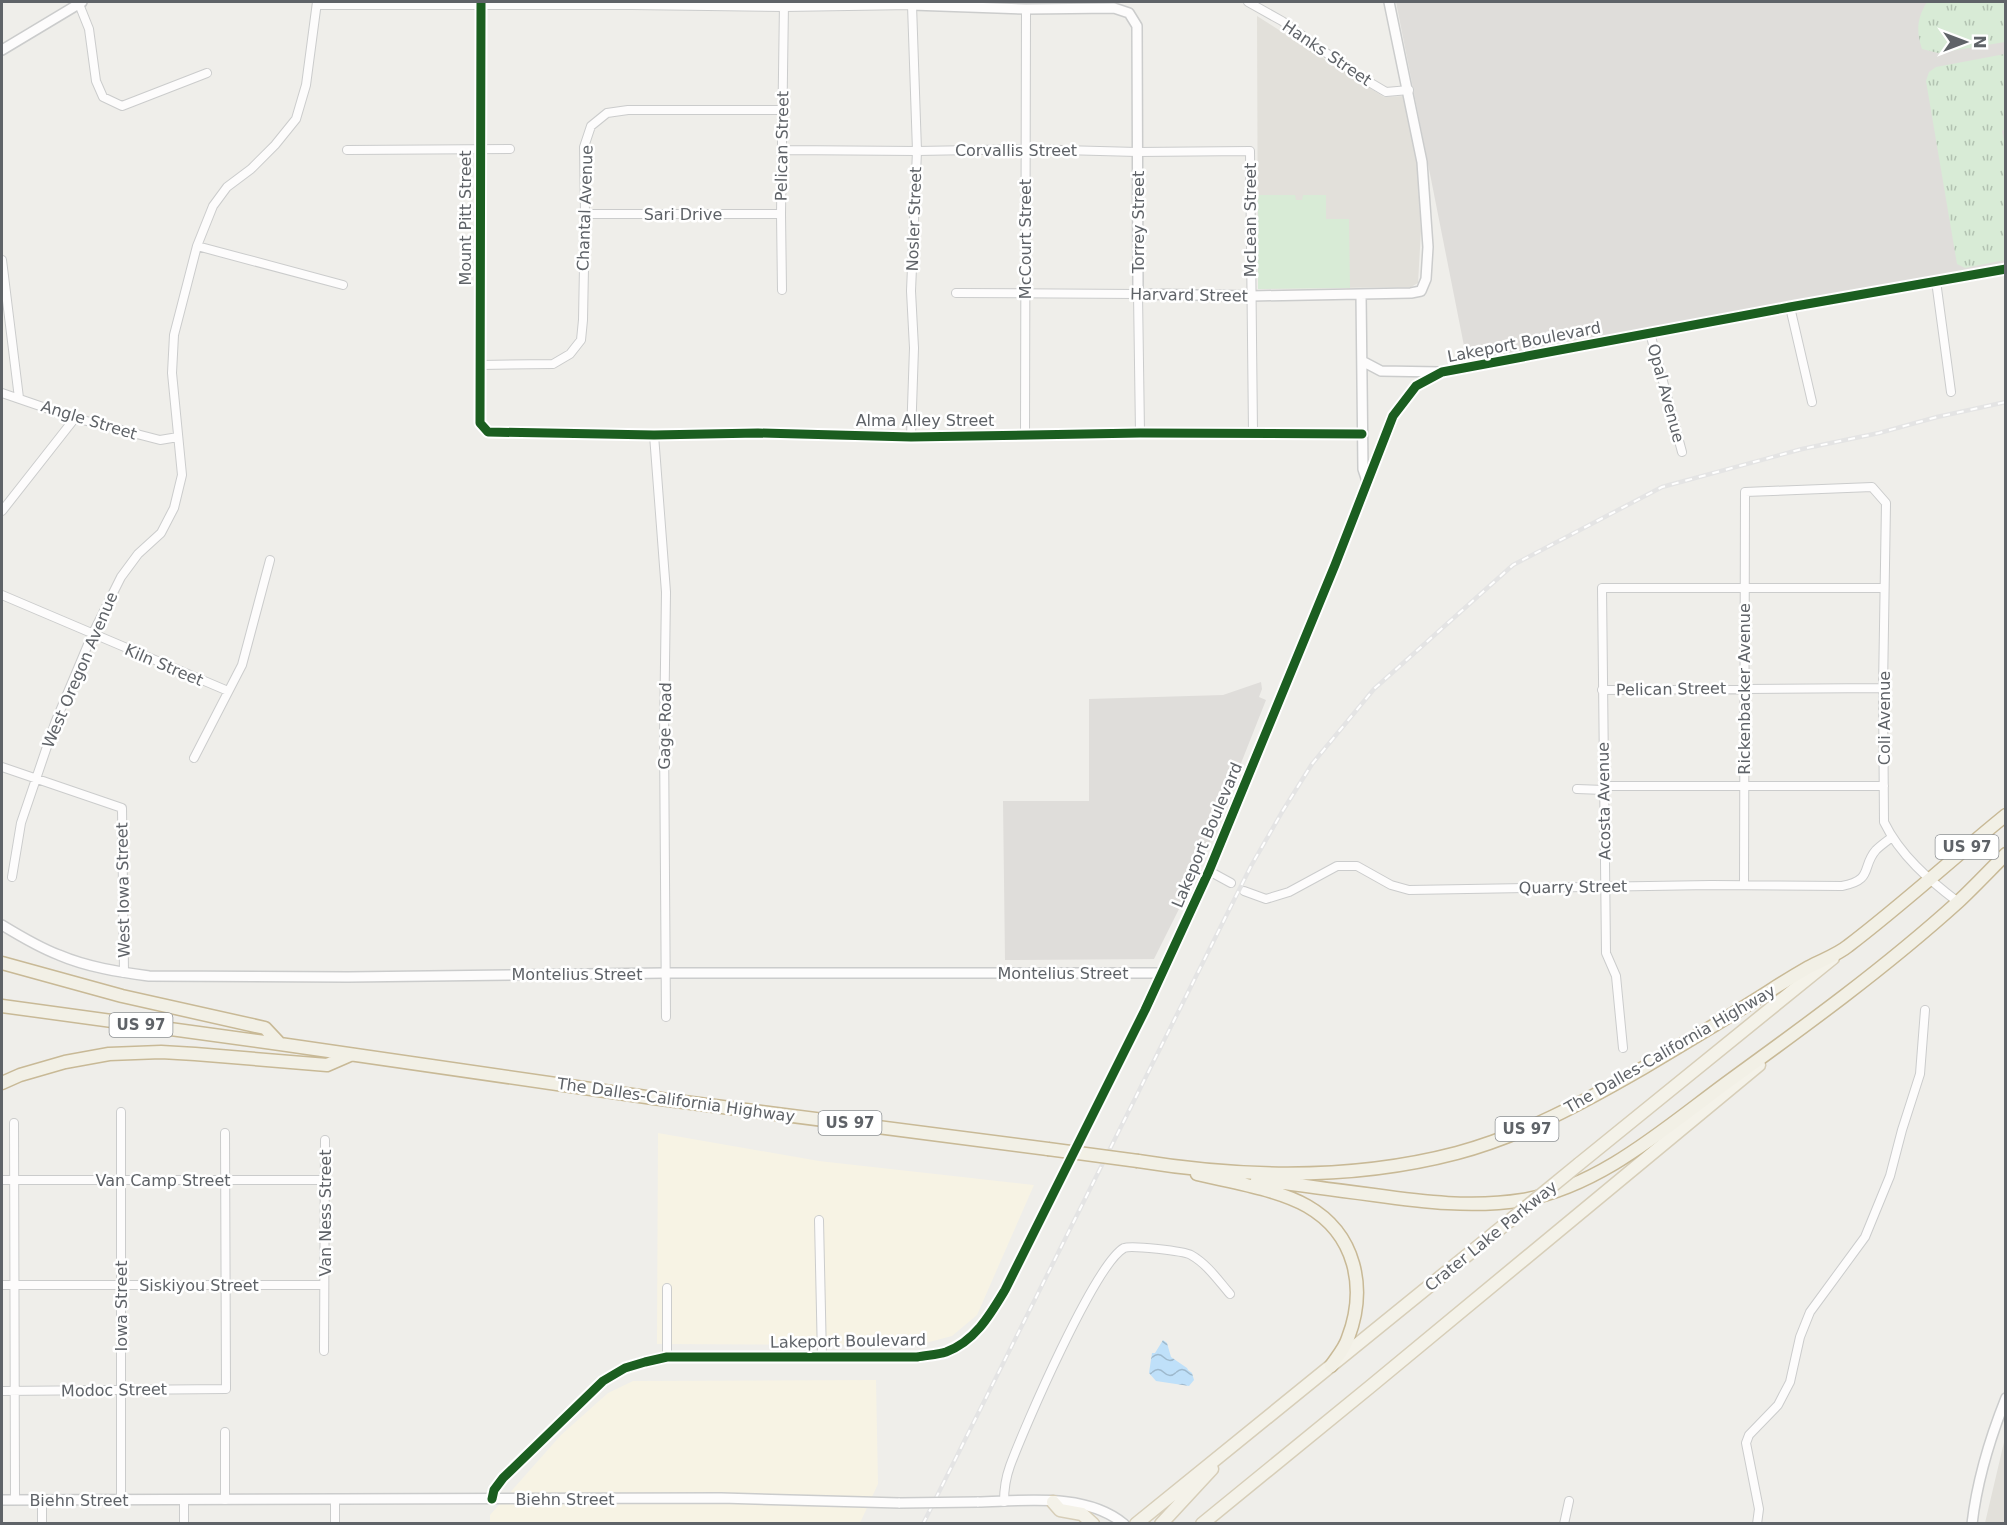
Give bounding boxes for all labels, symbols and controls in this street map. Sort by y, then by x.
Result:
north arrow [1935,12,1995,72]
street label: Hanks Street [1279,16,1375,90]
text: N [1970,35,1989,49]
street label: Pelican Street [772,91,792,201]
street label: Corvallis Street [955,141,1077,160]
street label: Chantal Avenue [573,145,597,271]
street label: Mount Pitt Street [456,150,475,286]
street label: McLean Street [1241,163,1260,277]
street label: Nosler Street [903,166,925,272]
street label: Torrey Street [1129,171,1148,274]
street label: McCourt Street [1016,179,1035,299]
street label: Sari Drive [644,205,722,224]
street label: Harvard Street [1130,284,1248,306]
street label: Lakeport Boulevard [1446,318,1602,366]
street label: Opal Avenue [1644,342,1688,444]
street label: Angle Street [39,396,139,444]
street label: Alma Alley Street [856,411,994,430]
street label: West Oregon Avenue [38,589,122,751]
street label: Rickenbacker Avenue [1735,603,1754,775]
street label: Kiln Street [122,640,206,690]
street label: Coli Avenue [1875,671,1894,765]
street label: Pelican Street [1616,679,1726,699]
street label: Gage Road [655,682,675,770]
street label: Acosta Avenue [1593,742,1615,860]
street label: Lakeport Boulevard [1168,759,1246,911]
street label: West Iowa Street [112,822,134,958]
road number: US 97 [1936,835,1998,859]
street label: Quarry Street [1519,877,1627,897]
street label: Montelius Street [998,964,1128,983]
street label: Montelius Street [512,965,642,984]
street label: The Dalles-California Highway [1560,981,1779,1118]
road number: US 97 [110,1013,172,1037]
street label: The Dalles-California Highway [555,1074,796,1126]
road number: US 97 [818,1111,882,1135]
road number: US 97 [1496,1117,1558,1141]
street label: Van Ness Street [316,1150,335,1276]
street label: Van Camp Street [95,1171,231,1190]
street label: Crater Lake Parkway [1421,1177,1561,1295]
street label: Iowa Street [112,1260,131,1352]
street label: Siskiyou Street [139,1276,259,1295]
street label: Lakeport Boulevard [770,1330,926,1352]
street label: Modoc Street [61,1380,167,1400]
street label: Biehn Street [515,1490,615,1509]
street label: Biehn Street [29,1491,129,1510]

